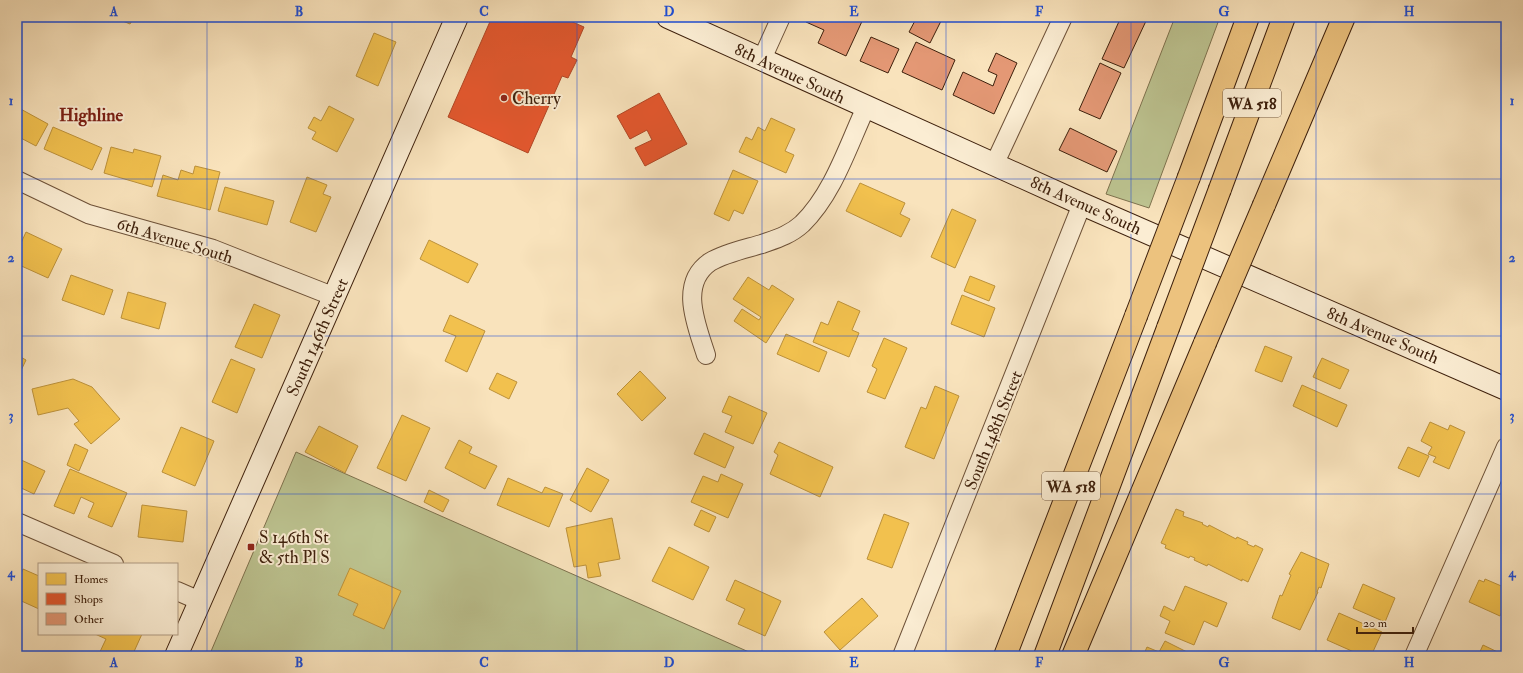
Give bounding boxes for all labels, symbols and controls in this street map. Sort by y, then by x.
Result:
text: A [109,4,119,20]
text: B [295,4,303,20]
text: C [479,4,489,20]
text: D [664,4,675,20]
text: E [849,4,859,20]
text: F [1035,4,1044,20]
text: G [1219,4,1230,20]
text: H [1404,4,1415,20]
street label: 8th Avenue South [731,39,848,108]
place label: Cherry [512,88,561,110]
road number: WA 518 [1223,89,1281,117]
text: 1 [9,93,14,109]
marker: Cherry [499,93,509,103]
text: 1 [1510,93,1515,109]
district label: Highline [59,104,123,127]
street label: 8th Avenue South [1027,172,1145,239]
street label: 6th Avenue South [114,213,235,268]
text: 2 [8,250,15,266]
text: 2 [1509,250,1516,266]
street label: South 146th Street [282,274,353,400]
street label: 8th Avenue South [1324,302,1442,369]
street label: South 148th Street [960,367,1027,493]
text: 3 [9,408,14,424]
text: 3 [1510,408,1515,424]
road number: WA 518 [1042,472,1100,500]
place label: S 146th St & 5th Pl S [259,527,330,568]
marker: S 146th St & 5th Pl S [246,542,256,552]
legend [38,563,178,635]
text: 4 [6,565,15,581]
text: 4 [1507,565,1516,581]
text: Homes [74,572,108,587]
text: Shops [74,592,103,607]
scale bar [1357,609,1413,635]
text: Other [74,612,104,627]
text: 20 m [1363,616,1388,631]
text: A [109,655,119,671]
text: B [295,655,303,671]
text: C [479,655,489,671]
text: D [664,655,675,671]
text: E [849,655,859,671]
text: F [1035,655,1044,671]
text: G [1219,655,1230,671]
text: H [1404,655,1415,671]

